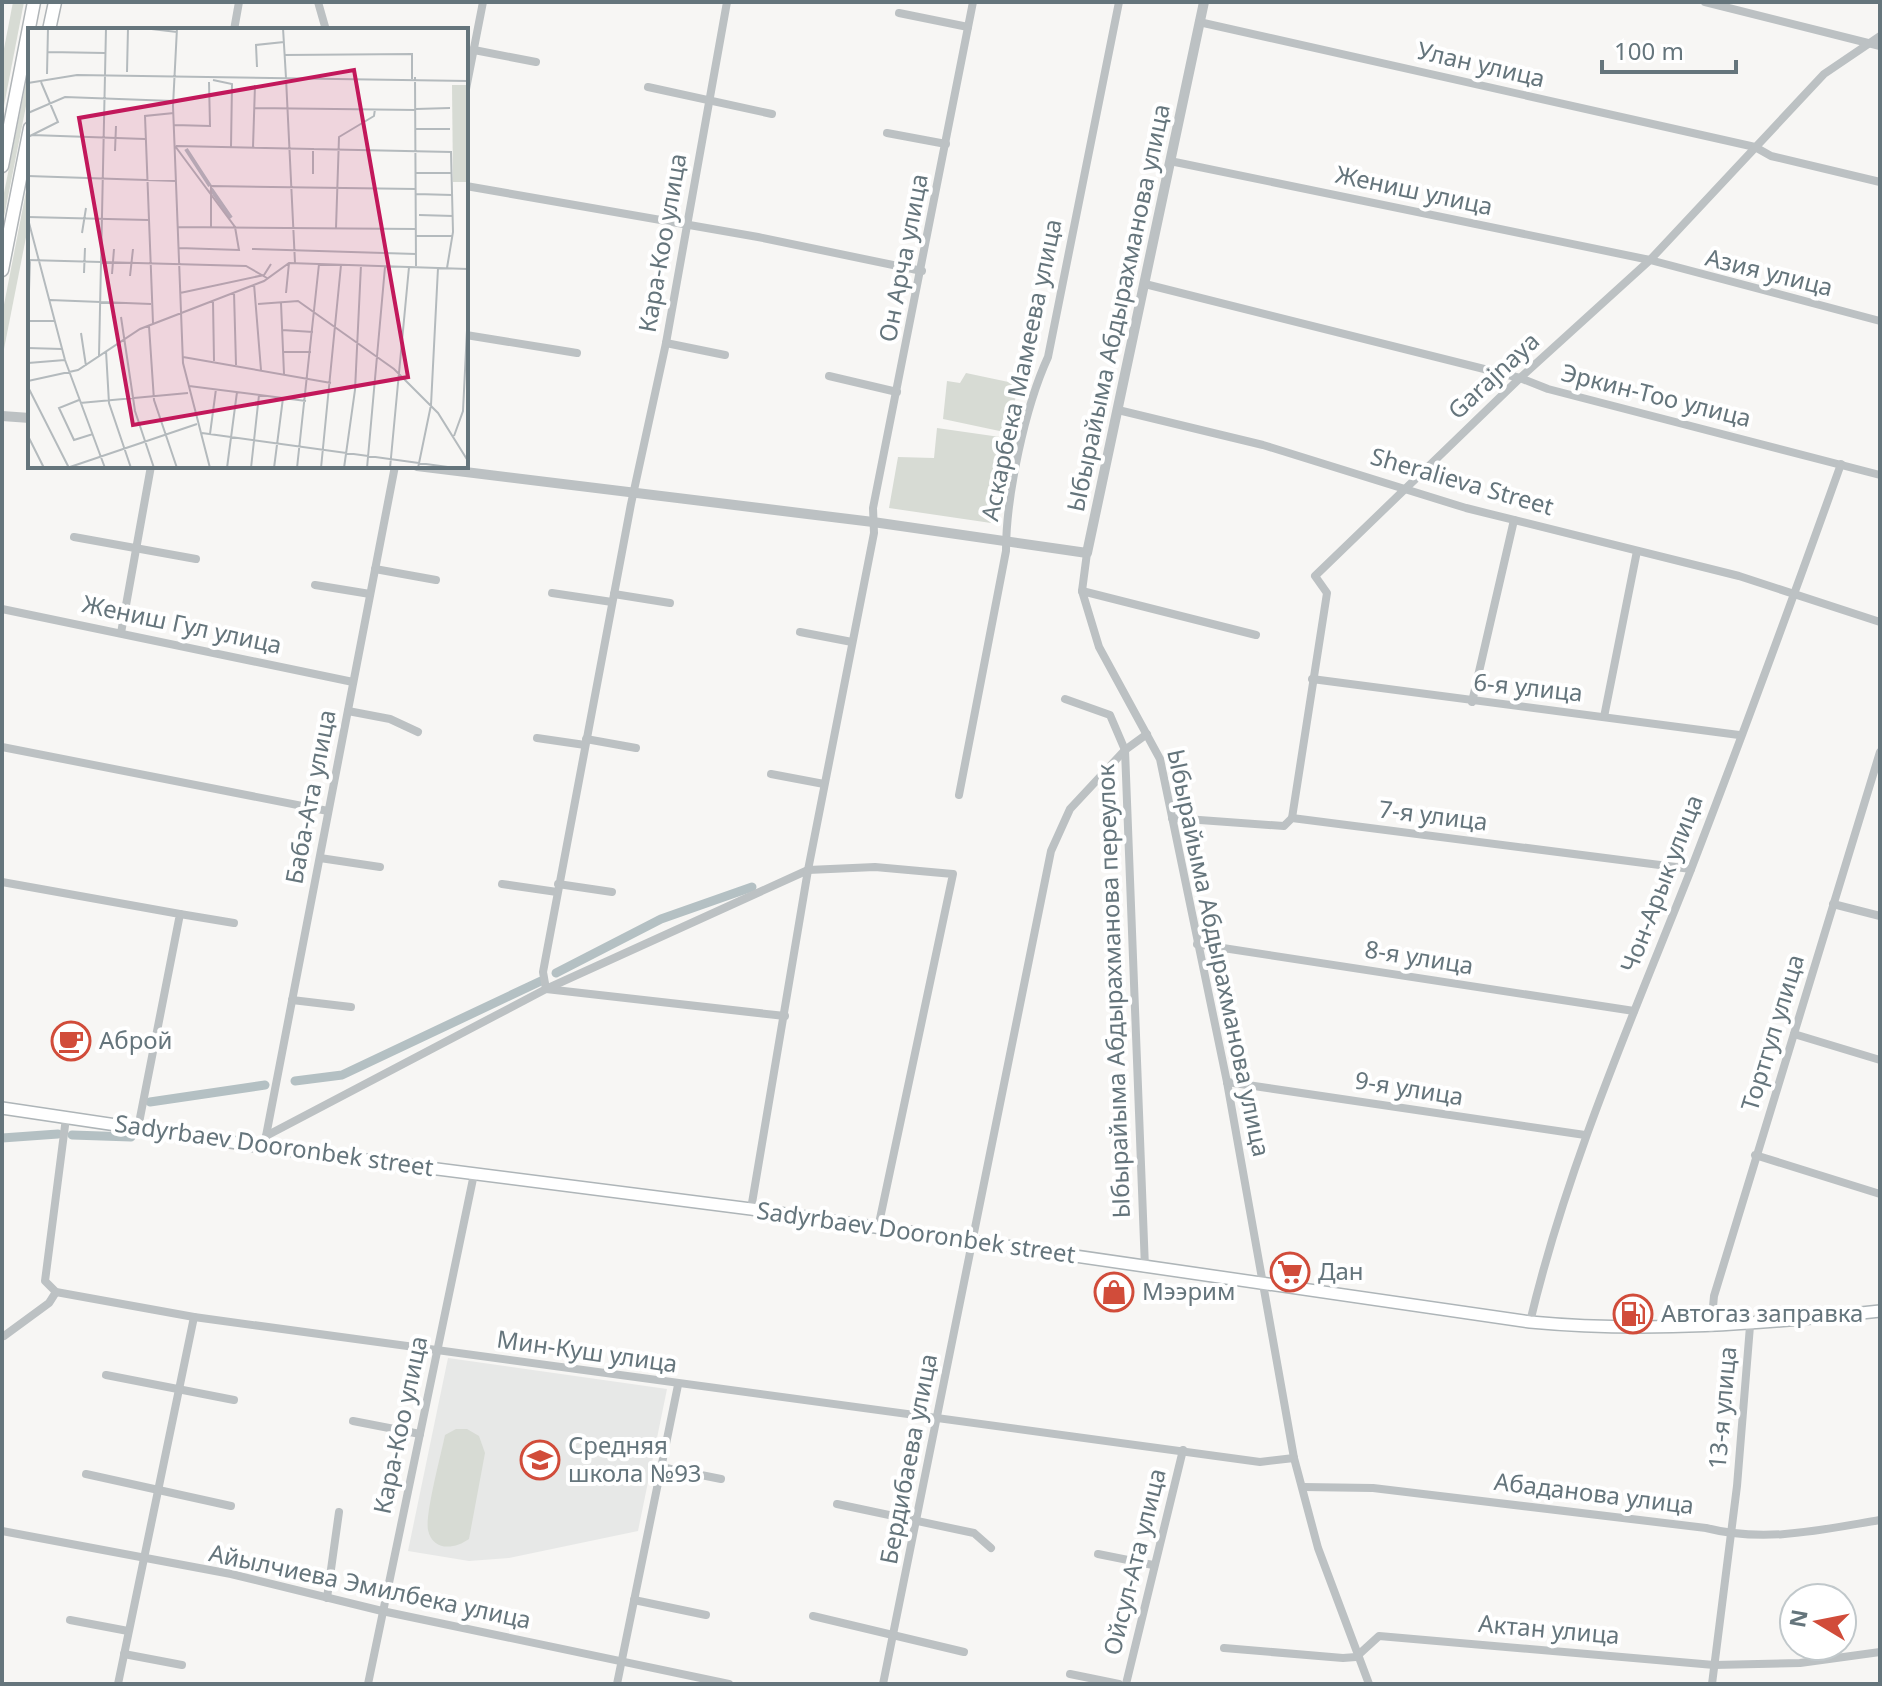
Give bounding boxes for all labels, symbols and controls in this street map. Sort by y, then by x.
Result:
scale bar [1602,24,1736,74]
inset map [28,28,468,468]
street label: Улан улица [1414,33,1548,94]
text: 100 m [1614,34,1684,67]
street label: Ыбырайыма Абдырахманова улица [1058,101,1177,514]
street label: Кара-Коо улица [630,151,693,335]
street label: Жениш улица [1333,157,1496,222]
street label: Он Арча улица [870,171,935,345]
street label: Аскарбека Мамеева улица [972,216,1069,524]
street label: Азия улица [1702,240,1836,303]
street label: Garajnaya [1440,324,1546,426]
street label: Эркин-Тоо улица [1558,355,1755,434]
street label: Sheralieva Street [1367,439,1558,523]
street label: Жениш Гул улица [80,586,285,661]
street label: 6-я улица [1472,664,1584,709]
street label: Баба-Ата улица [276,707,343,887]
street label: Ыбырайыма Абдырахманова улица [1160,746,1279,1159]
street label: Ыбырайыма Абдырахманова переулок [1088,763,1137,1219]
street label: Чон-Арык улица [1612,790,1710,977]
street label: 7-я улица [1377,791,1490,838]
street label: 8-я улица [1363,932,1476,981]
street label: Тортгул улица [1732,950,1811,1115]
cafe icon: Аброй [50,1020,92,1062]
place label: Аброй [99,1023,172,1056]
street label: 9-я улица [1353,1063,1466,1112]
street label: Sadyrbaev Dooronbek street [113,1106,436,1183]
street label: Sadyrbaev Dooronbek street [755,1193,1078,1270]
supermarket icon: Дан [1269,1251,1311,1293]
place label: Дан [1318,1254,1364,1287]
shop icon: Мээрим [1093,1271,1135,1313]
place label: Мээрим [1142,1274,1235,1307]
fuel station icon: Автогаз заправка [1612,1293,1654,1335]
place label: Автогаз заправка [1661,1296,1863,1329]
street label: Мин-Куш улица [495,1322,680,1380]
street label: Кара-Коо улица [365,1333,434,1517]
street label: 13-я улица [1700,1345,1743,1471]
street label: Бердибаева улица [871,1351,944,1567]
place label: Средняя школа №93 [568,1428,702,1489]
school or university icon: Средняя школа №93 [519,1439,561,1481]
street label: Абаданова улица [1492,1464,1696,1521]
street label: Ойсул-Ата улица [1094,1465,1173,1658]
street label: Айылчиева Эмилбека улица [206,1535,534,1636]
north arrow [1778,1582,1858,1662]
street label: Актан улица [1477,1606,1621,1651]
text: N [1781,1607,1814,1630]

